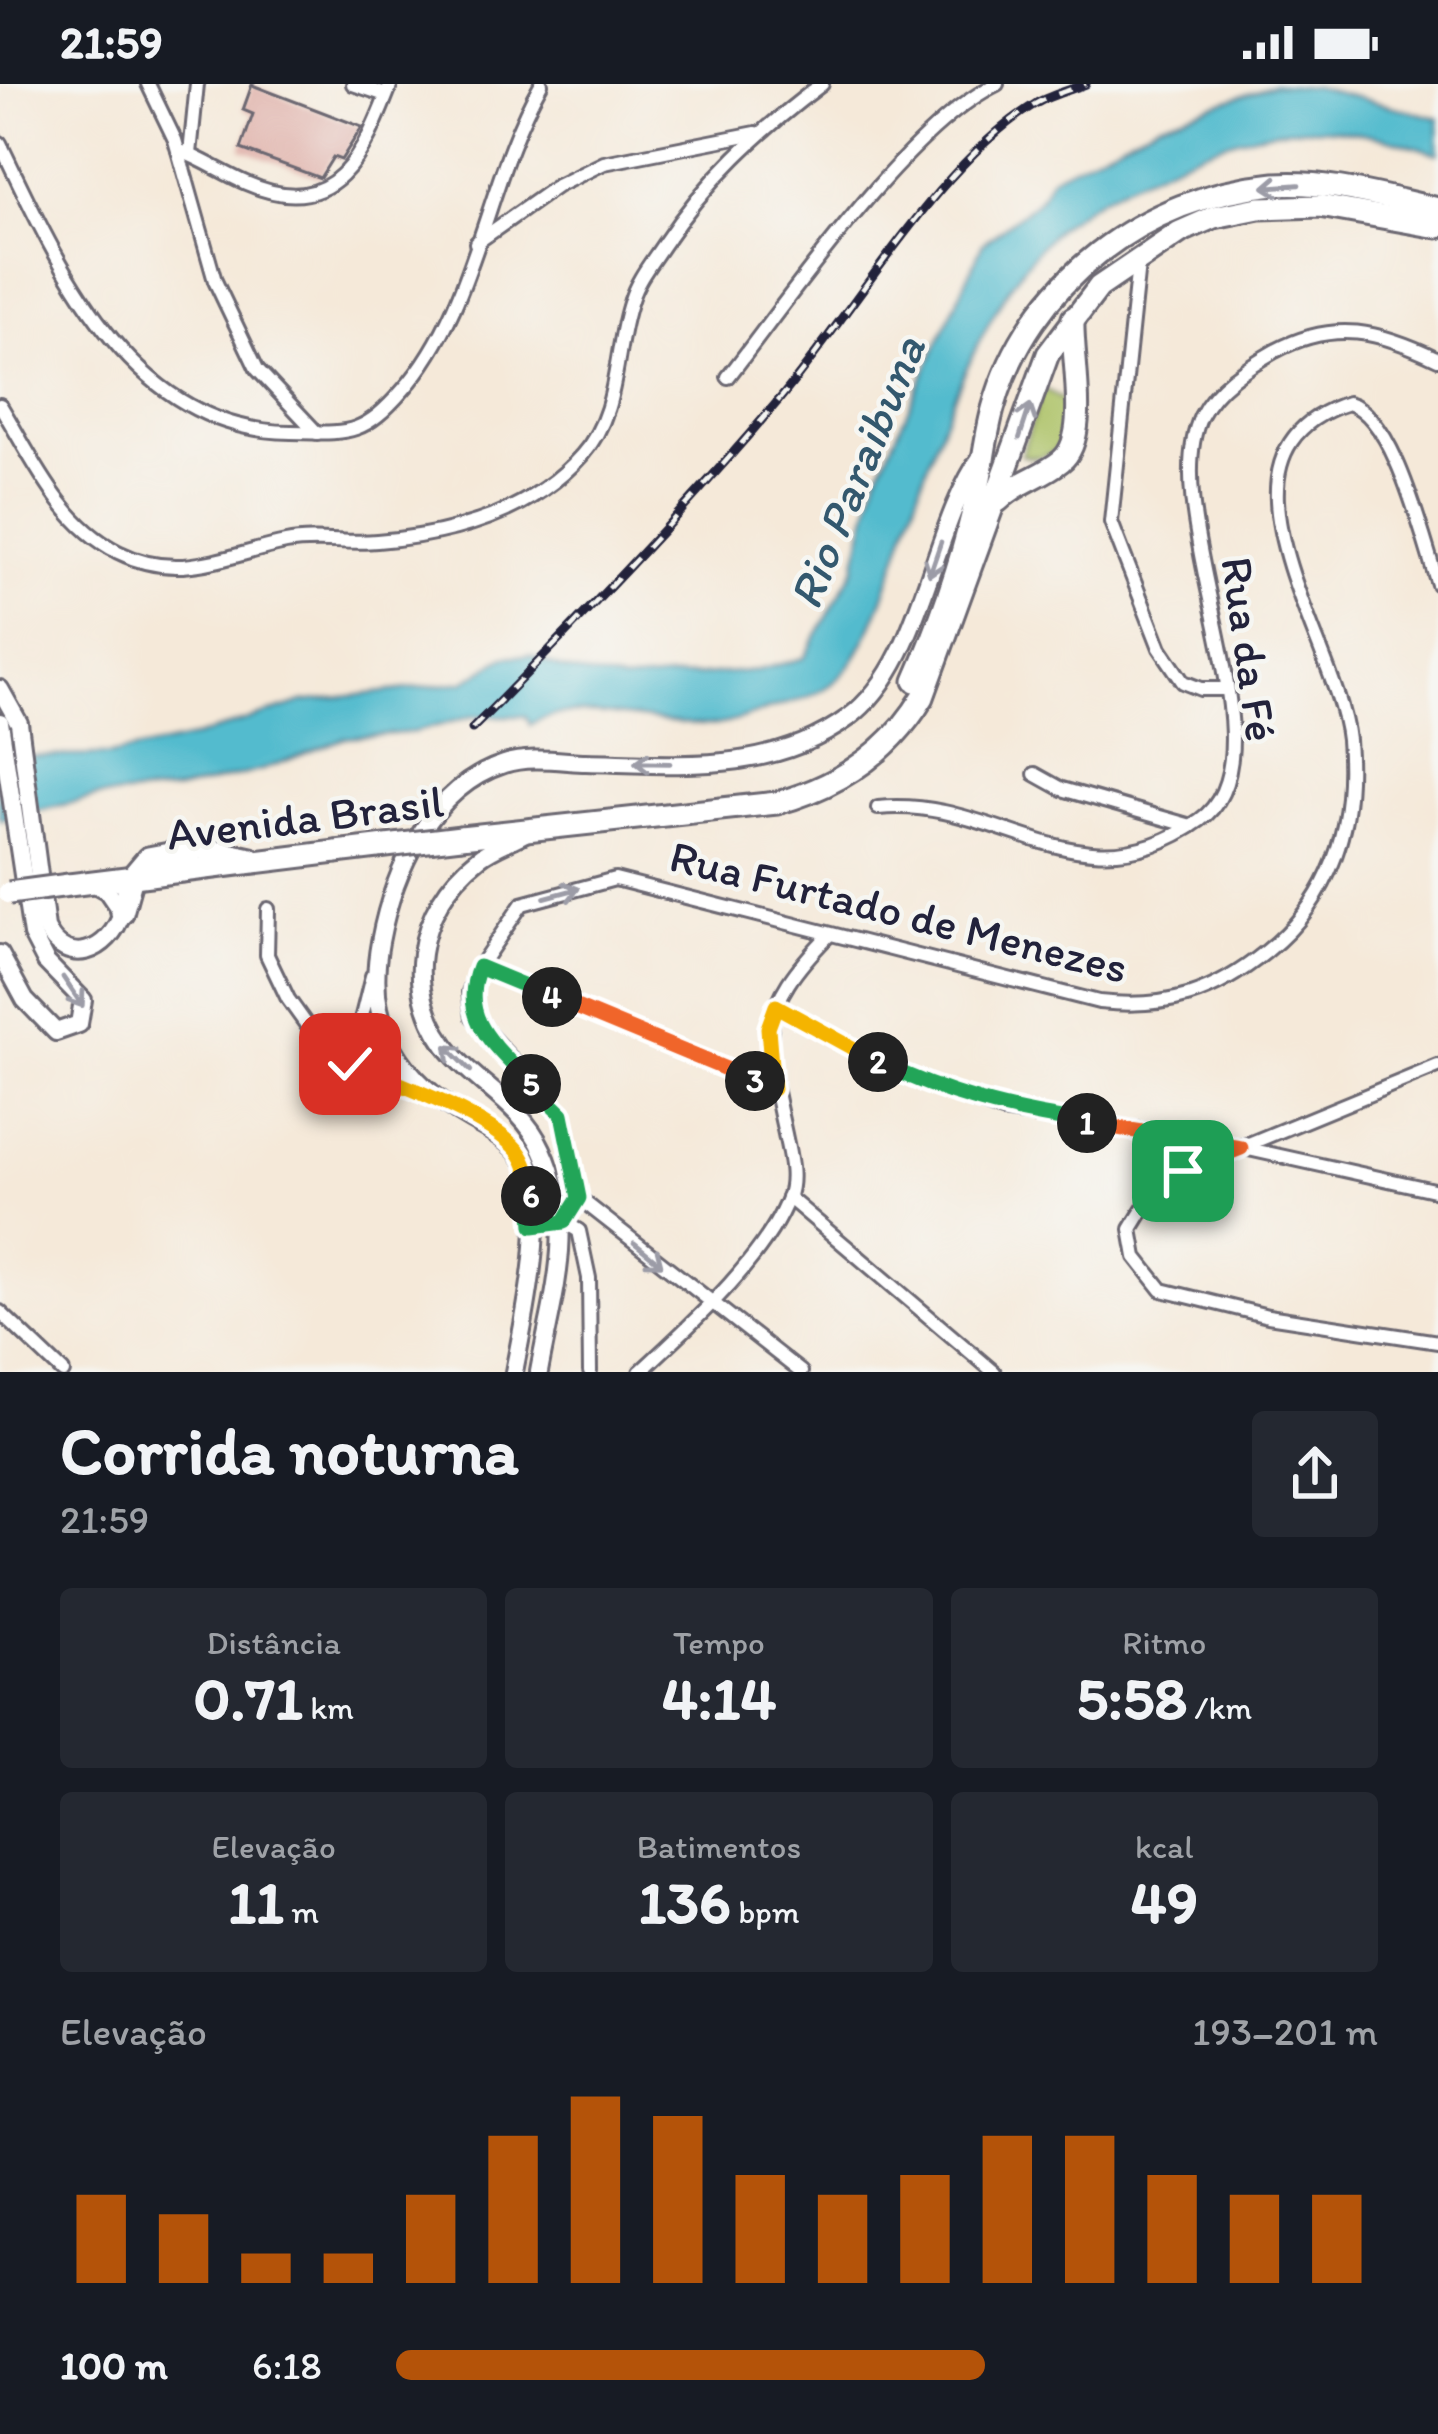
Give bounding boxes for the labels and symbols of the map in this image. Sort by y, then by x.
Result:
one-way arrow [1263,175,1302,198]
water label: Rio Paraibuna [775,326,937,617]
one-way arrow [1015,403,1037,441]
one-way arrow [923,540,944,577]
street label: Rua da Fé [1210,553,1290,745]
one-way arrow [633,752,672,775]
street label: Avenida Brasil [163,773,447,861]
street label: Rua Furtado de Menezes [665,828,1133,994]
one-way arrow [542,881,580,903]
pin: 4 [522,967,582,1027]
one-way arrow [61,975,86,1008]
pin [299,1013,401,1115]
pin: 2 [848,1032,908,1092]
one-way arrow [444,1044,473,1073]
pin: 3 [725,1051,785,1111]
pin: 5 [501,1054,561,1114]
pin: 1 [1057,1093,1117,1153]
pin [1132,1120,1234,1222]
pin: 6 [501,1166,561,1226]
one-way arrow [632,1240,664,1266]

